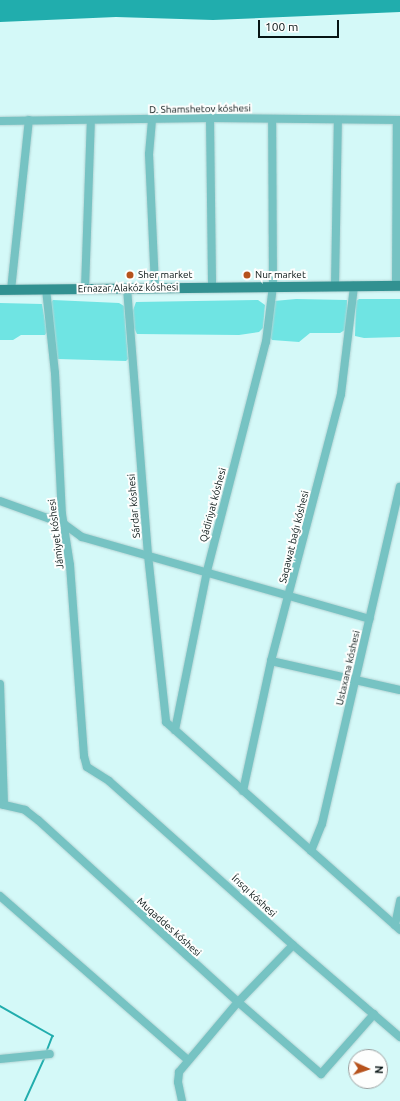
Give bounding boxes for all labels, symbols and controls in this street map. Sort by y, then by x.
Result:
scale bar [260,12,341,38]
text: 100 m [265,20,298,33]
street label: D. Shamshetov kóshesi [149,102,251,116]
place label: Sher market [138,269,192,281]
place label: Nur market [255,269,306,281]
marker: Sher market [125,270,135,280]
marker: Nur market [242,270,252,280]
street label: Ernazar Alakóz kóshesi [77,281,179,295]
street label: Qádiriyat kóshesi [197,466,229,544]
street label: Sárdar kóshesi [125,473,143,539]
street label: Saqawat baǵı kóshesi [277,489,311,585]
street label: Jámiyet kóshesi [46,498,66,570]
street label: Ustaxana kóshesi [334,629,362,707]
street label: Írısqı kóshesi [229,872,279,920]
street label: Muqaddes kóshesi [134,895,204,959]
north arrow [348,1049,388,1089]
text: N [373,1065,385,1074]

